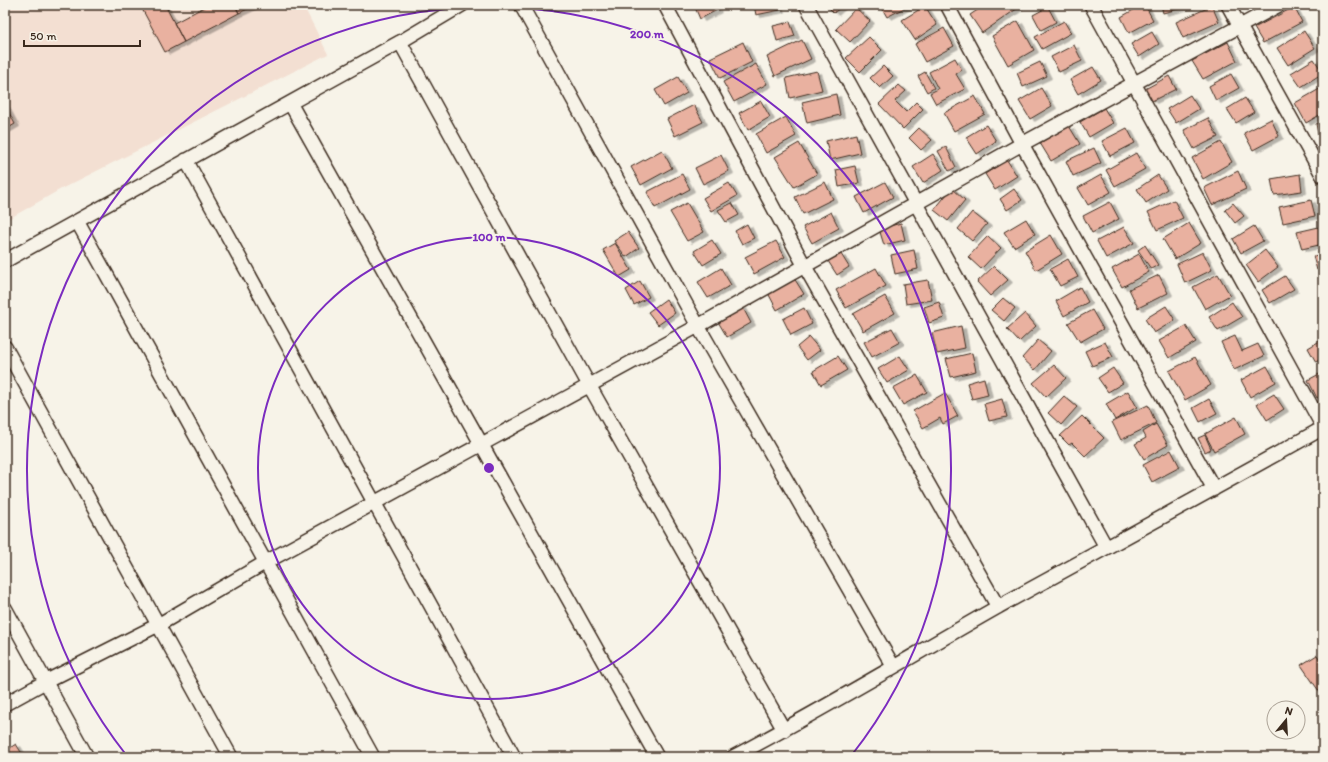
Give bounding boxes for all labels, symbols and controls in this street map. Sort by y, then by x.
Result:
scale bar [24,22,140,48]
text: 200 m [630,27,665,41]
text: 50 m [30,29,56,43]
text: 100 m [472,230,506,244]
centre of rings [482,461,496,475]
north arrow [1266,700,1306,740]
text: N [1283,704,1294,718]

